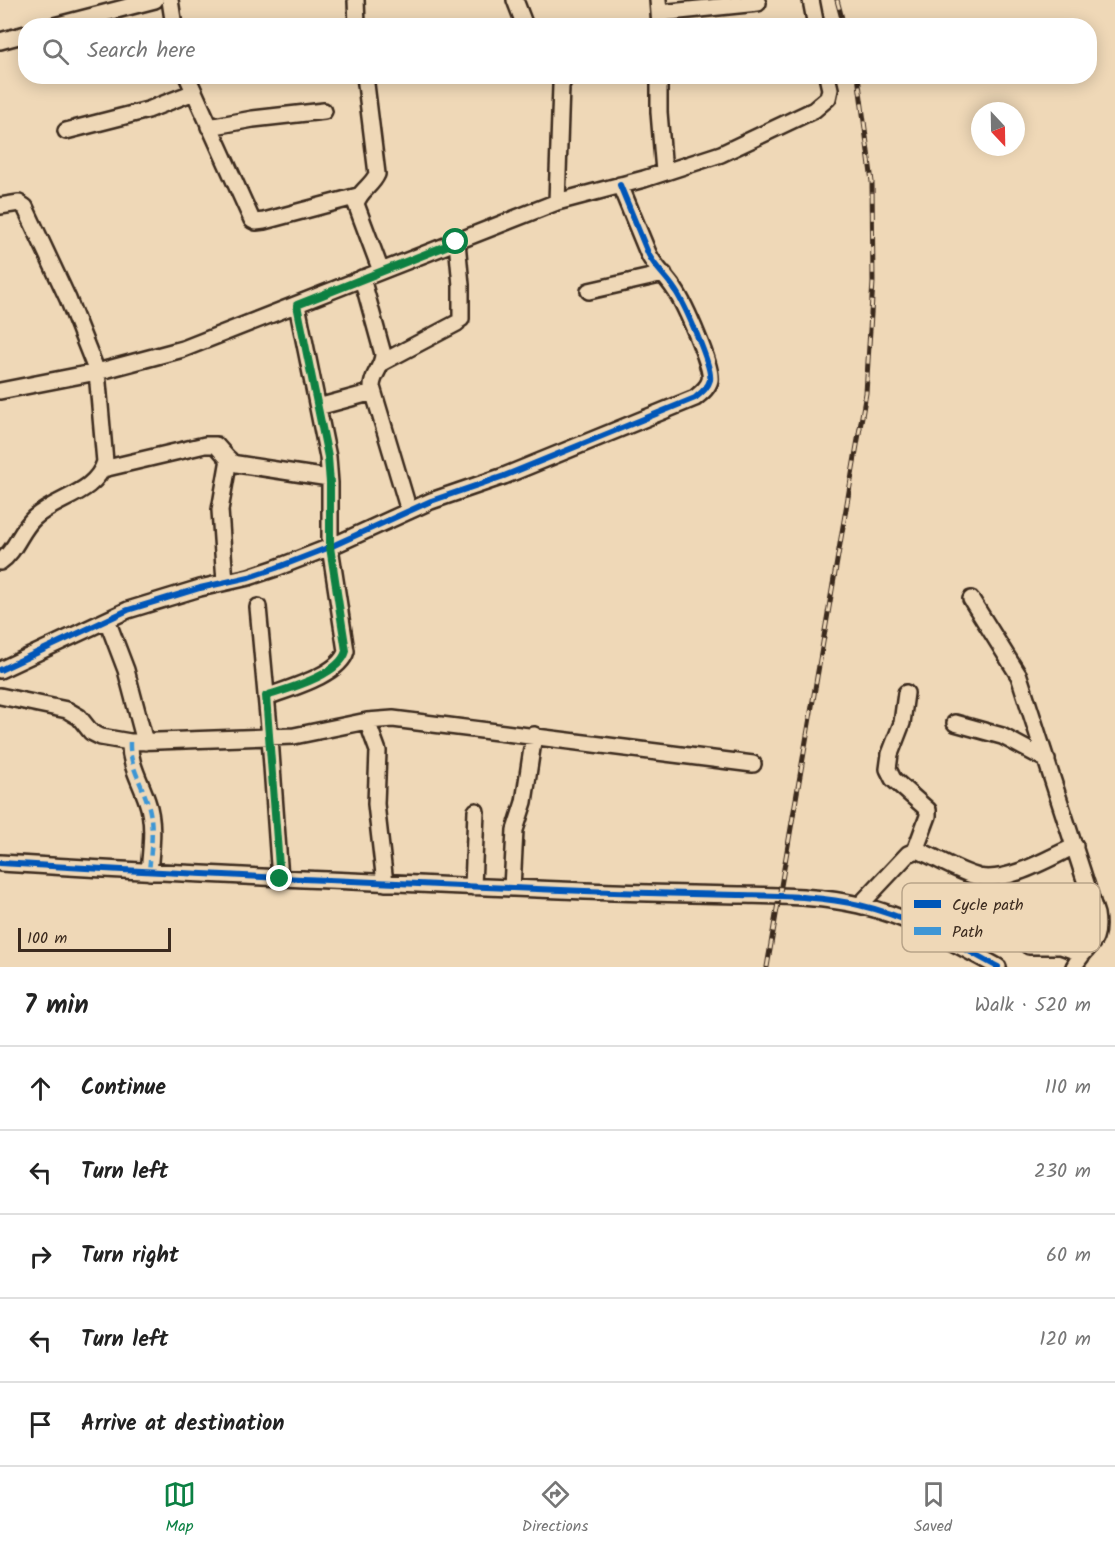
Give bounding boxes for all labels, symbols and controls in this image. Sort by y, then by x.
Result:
search box [18,18,1097,84]
text: Search here [87,34,195,69]
icon: search [39,35,72,68]
north arrow [971,102,1025,156]
route start [442,228,468,254]
route end [266,865,292,891]
legend [902,883,1100,952]
text: Cycle path [952,893,1024,918]
text: Path [952,920,983,945]
scale bar [18,925,171,953]
text: 100 m [27,926,67,951]
text: 7 min [24,985,89,1027]
text: Walk · 520 m [975,990,1091,1022]
text: Continue [81,1071,166,1106]
icon: ahead [24,1072,57,1105]
text: 110 m [1045,1072,1091,1104]
text: Turn left [81,1155,168,1190]
icon: left [24,1156,57,1189]
text: 230 m [1034,1156,1091,1188]
text: Turn right [81,1239,179,1274]
icon: right [24,1240,57,1273]
text: 60 m [1046,1240,1091,1272]
text: Turn left [81,1323,168,1358]
icon: left [24,1324,57,1357]
text: 120 m [1039,1324,1091,1356]
text: Arrive at destination [81,1407,284,1442]
icon: arrive [24,1408,57,1441]
tab: Map [163,1478,196,1539]
tab: Directions [522,1478,588,1539]
tab: Saved [914,1478,952,1539]

